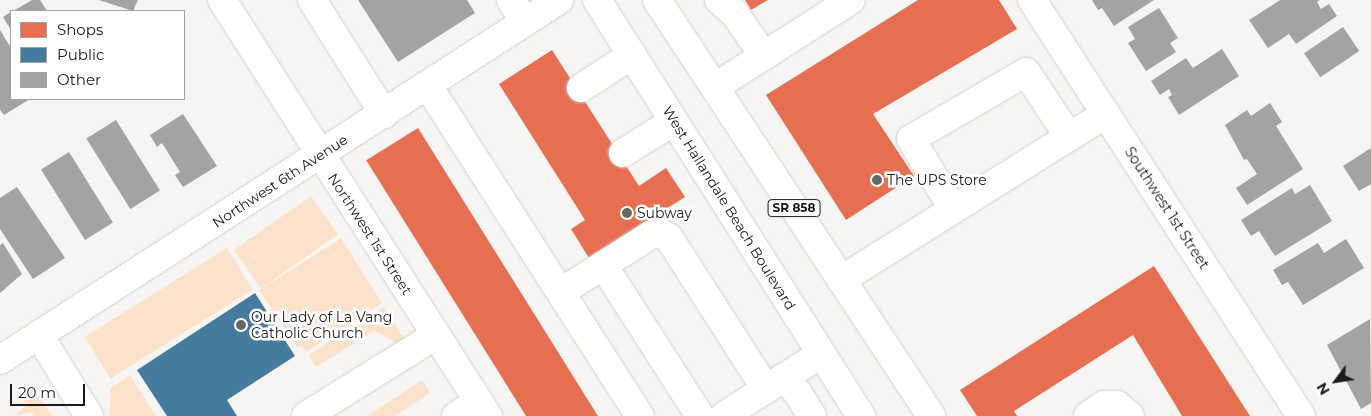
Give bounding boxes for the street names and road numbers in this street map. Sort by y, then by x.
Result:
street label: West Hallandale Beach Boulevard [659,103,799,313]
street label: Northwest 6th Avenue [209,131,351,231]
street label: Southwest 1st Street [1121,144,1213,272]
street label: Northwest 1st Street [324,170,416,298]
road number: SR 858 [766,198,822,218]

